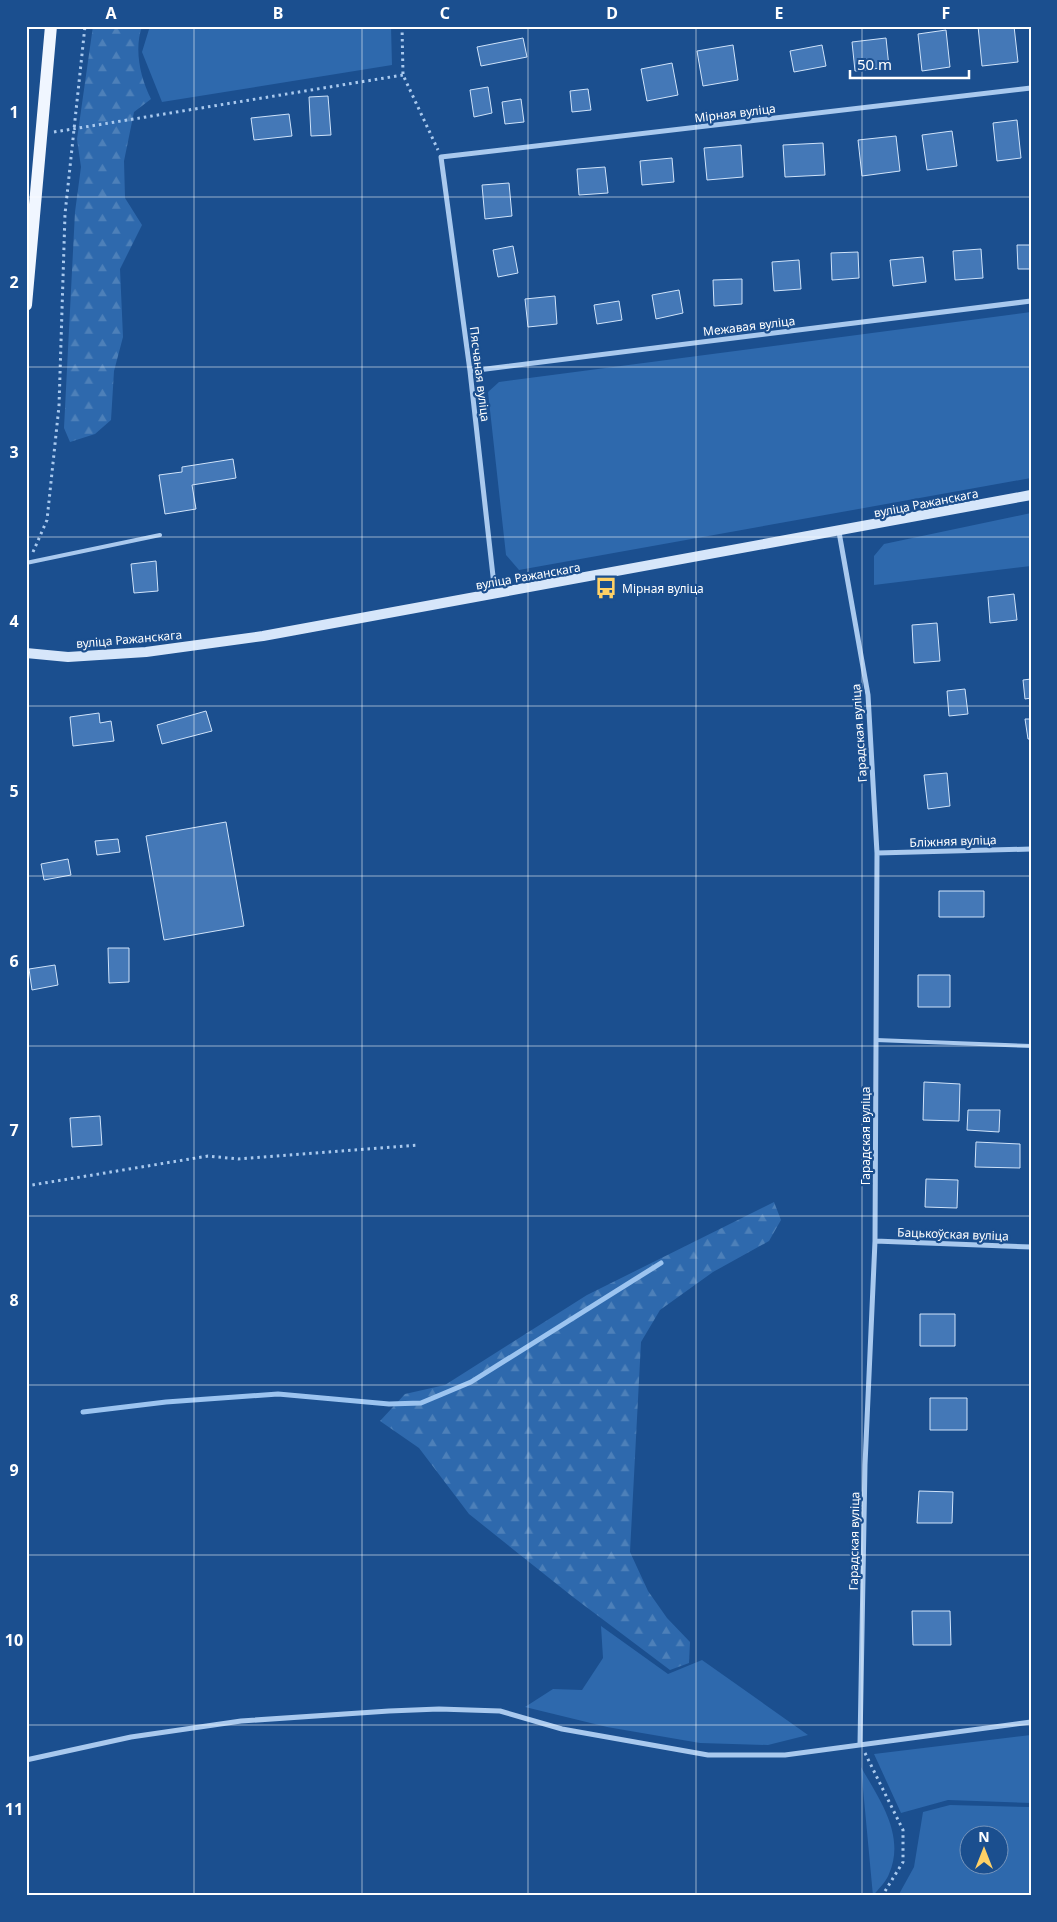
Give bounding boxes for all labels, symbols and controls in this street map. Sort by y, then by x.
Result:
text: A [105,2,117,24]
text: B [273,2,283,24]
text: C [440,2,450,24]
text: D [606,2,618,24]
text: E [775,2,784,24]
text: F [942,2,950,24]
scale bar [850,48,968,80]
text: 50 m [857,54,892,74]
street label: Мірная вуліца [693,100,777,126]
text: 1 [9,101,19,123]
text: 2 [9,271,19,293]
street label: Межавая вуліца [702,312,796,340]
street label: Пясчаная вуліца [466,325,494,423]
text: 3 [9,441,19,463]
street label: вуліца Ражанскага [872,485,980,521]
street label: вуліца Ражанскага [474,558,582,594]
bus stop icon: Мірная вуліца [593,575,619,601]
place label: Мірная вуліца [622,580,704,597]
text: 4 [9,610,19,632]
street label: вуліца Ражанскага [75,626,183,652]
street label: Гарадская вуліца [847,683,871,783]
text: 5 [9,780,19,802]
street label: Бліжняя вуліца [909,831,997,851]
text: 6 [9,950,19,972]
street label: Гарадская вуліца [857,1087,874,1185]
text: 7 [9,1119,19,1141]
street label: Бацькоўская вуліца [897,1224,1009,1244]
text: 8 [9,1289,19,1311]
text: 9 [9,1459,19,1481]
street label: Гарадская вуліца [845,1492,863,1590]
text: 10 [5,1629,23,1651]
text: 11 [5,1798,23,1820]
north arrow [960,1824,1010,1874]
text: N [978,1827,990,1846]

